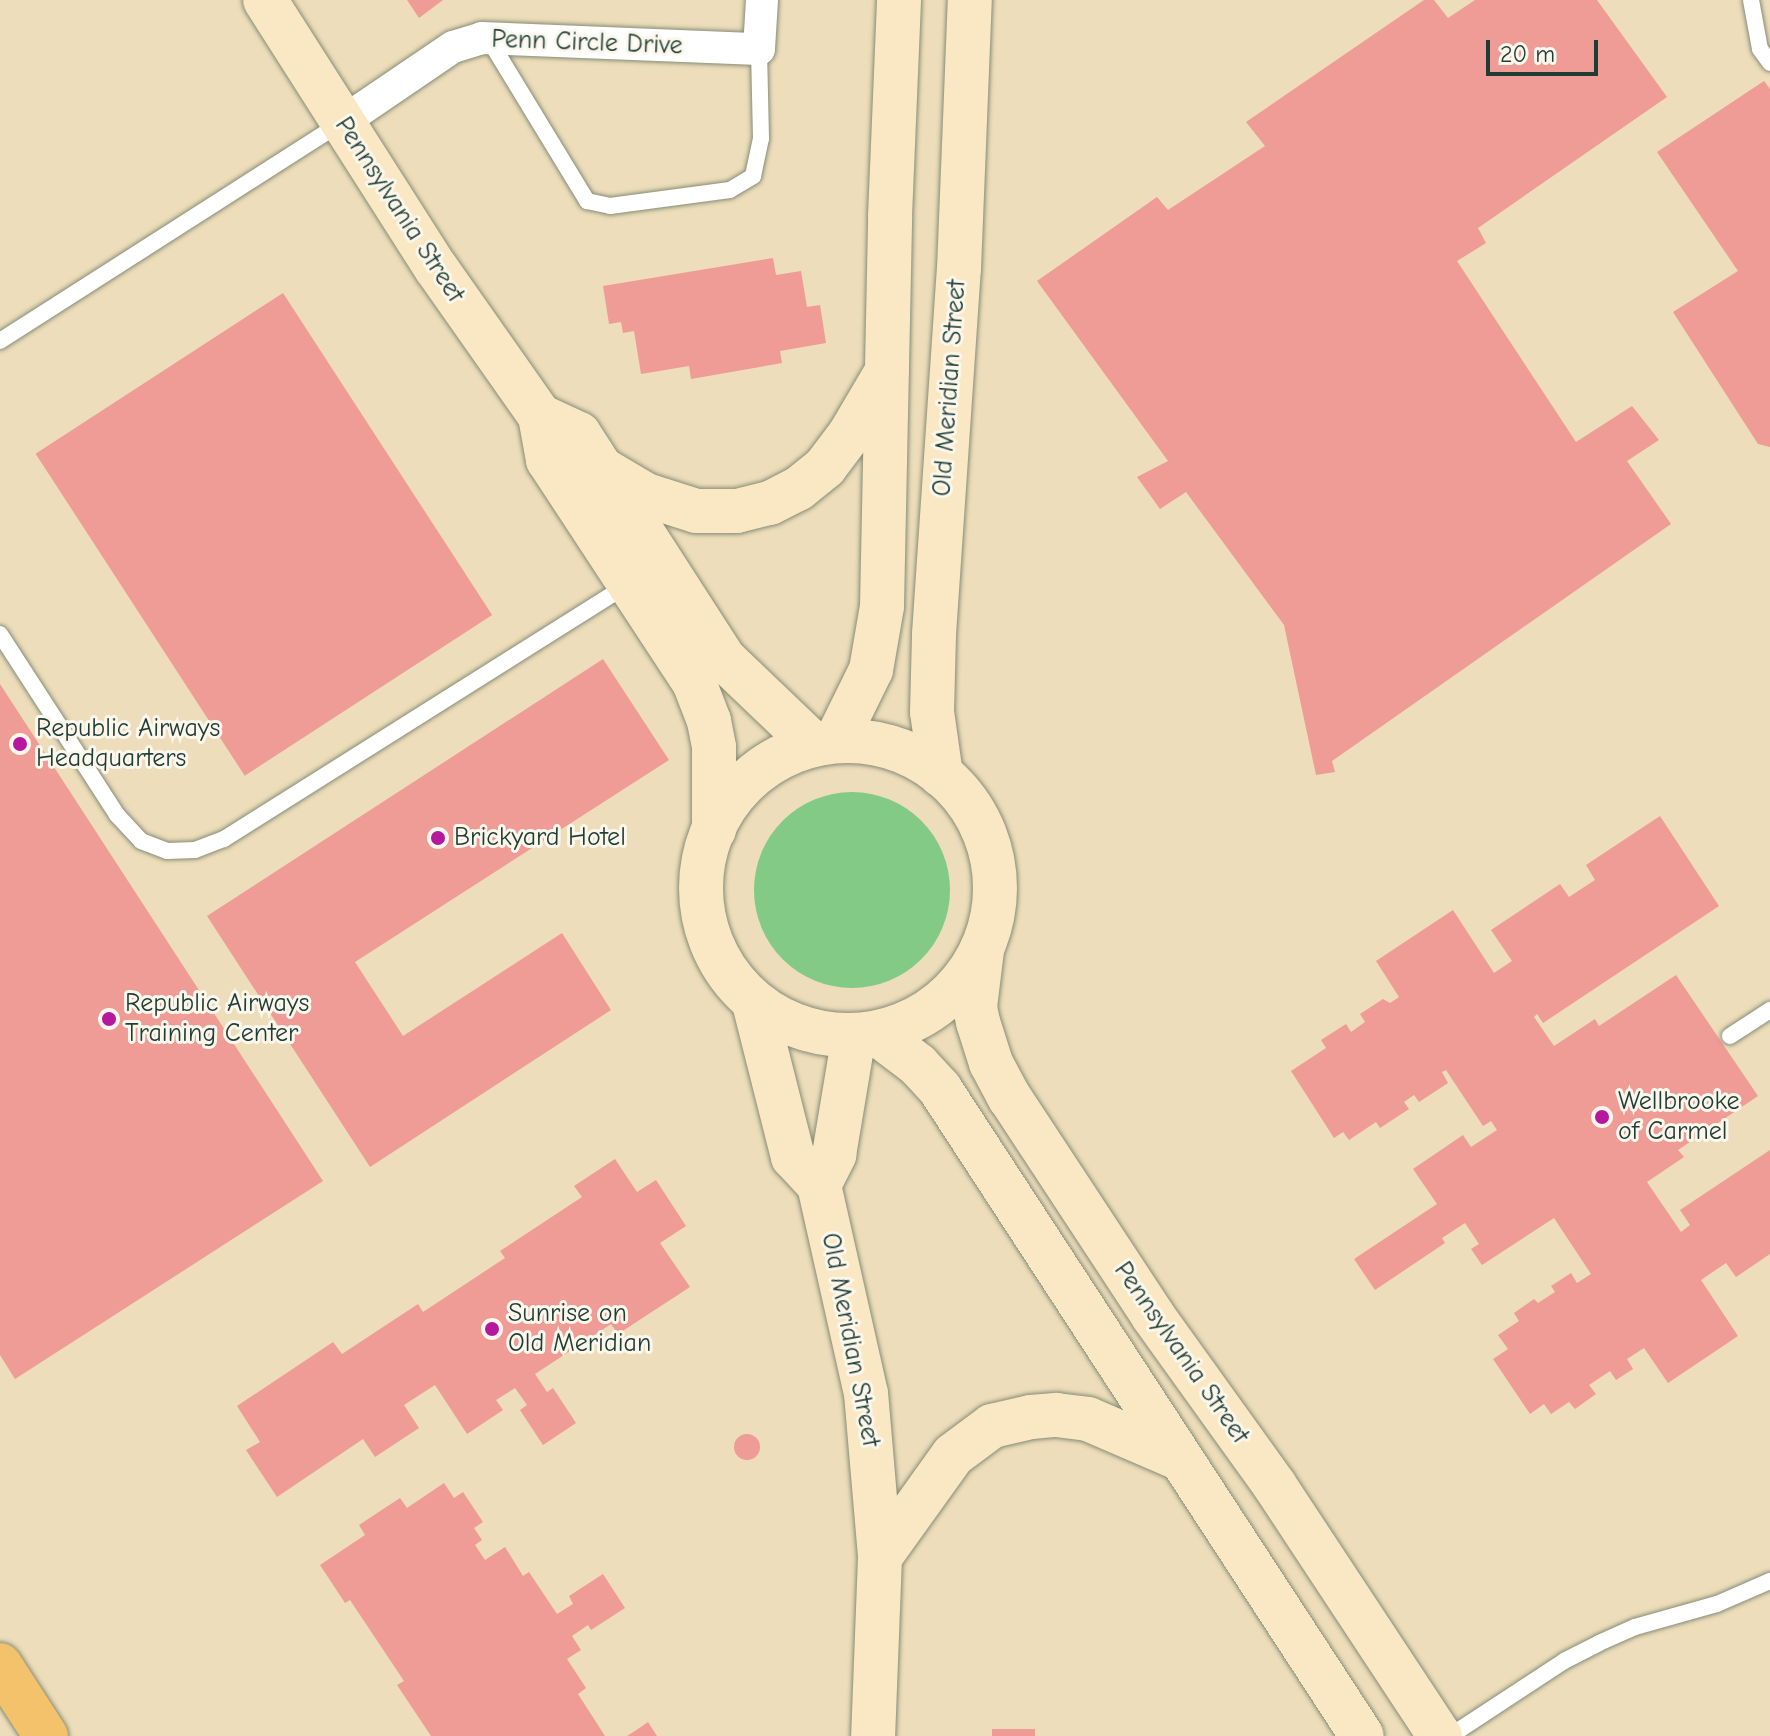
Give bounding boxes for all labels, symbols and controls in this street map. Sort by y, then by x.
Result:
street label: Penn Circle Drive [491,24,683,62]
scale bar [1490,24,1602,74]
text: 20 m [1500,40,1555,68]
street label: Pennsylvania Street [327,112,471,308]
street label: Old Meridian Street [927,279,973,497]
place label: Republic Airways Headquarters [36,713,220,774]
marker: Republic Airways Headquarters [11,735,29,753]
place label: Brickyard Hotel [454,822,626,854]
marker: Brickyard Hotel [429,829,447,847]
place label: Republic Airways Training Center [125,988,309,1050]
marker: Republic Airways Training Center [100,1010,118,1028]
place label: Wellbrooke of Carmel [1618,1086,1740,1148]
marker: Wellbrooke of Carmel [1593,1108,1611,1126]
street label: Old Meridian Street [814,1230,886,1450]
street label: Pennsylvania Street [1107,1256,1255,1450]
place label: Sunrise on Old Meridian [508,1298,651,1360]
marker: Sunrise on Old Meridian [483,1320,501,1338]

